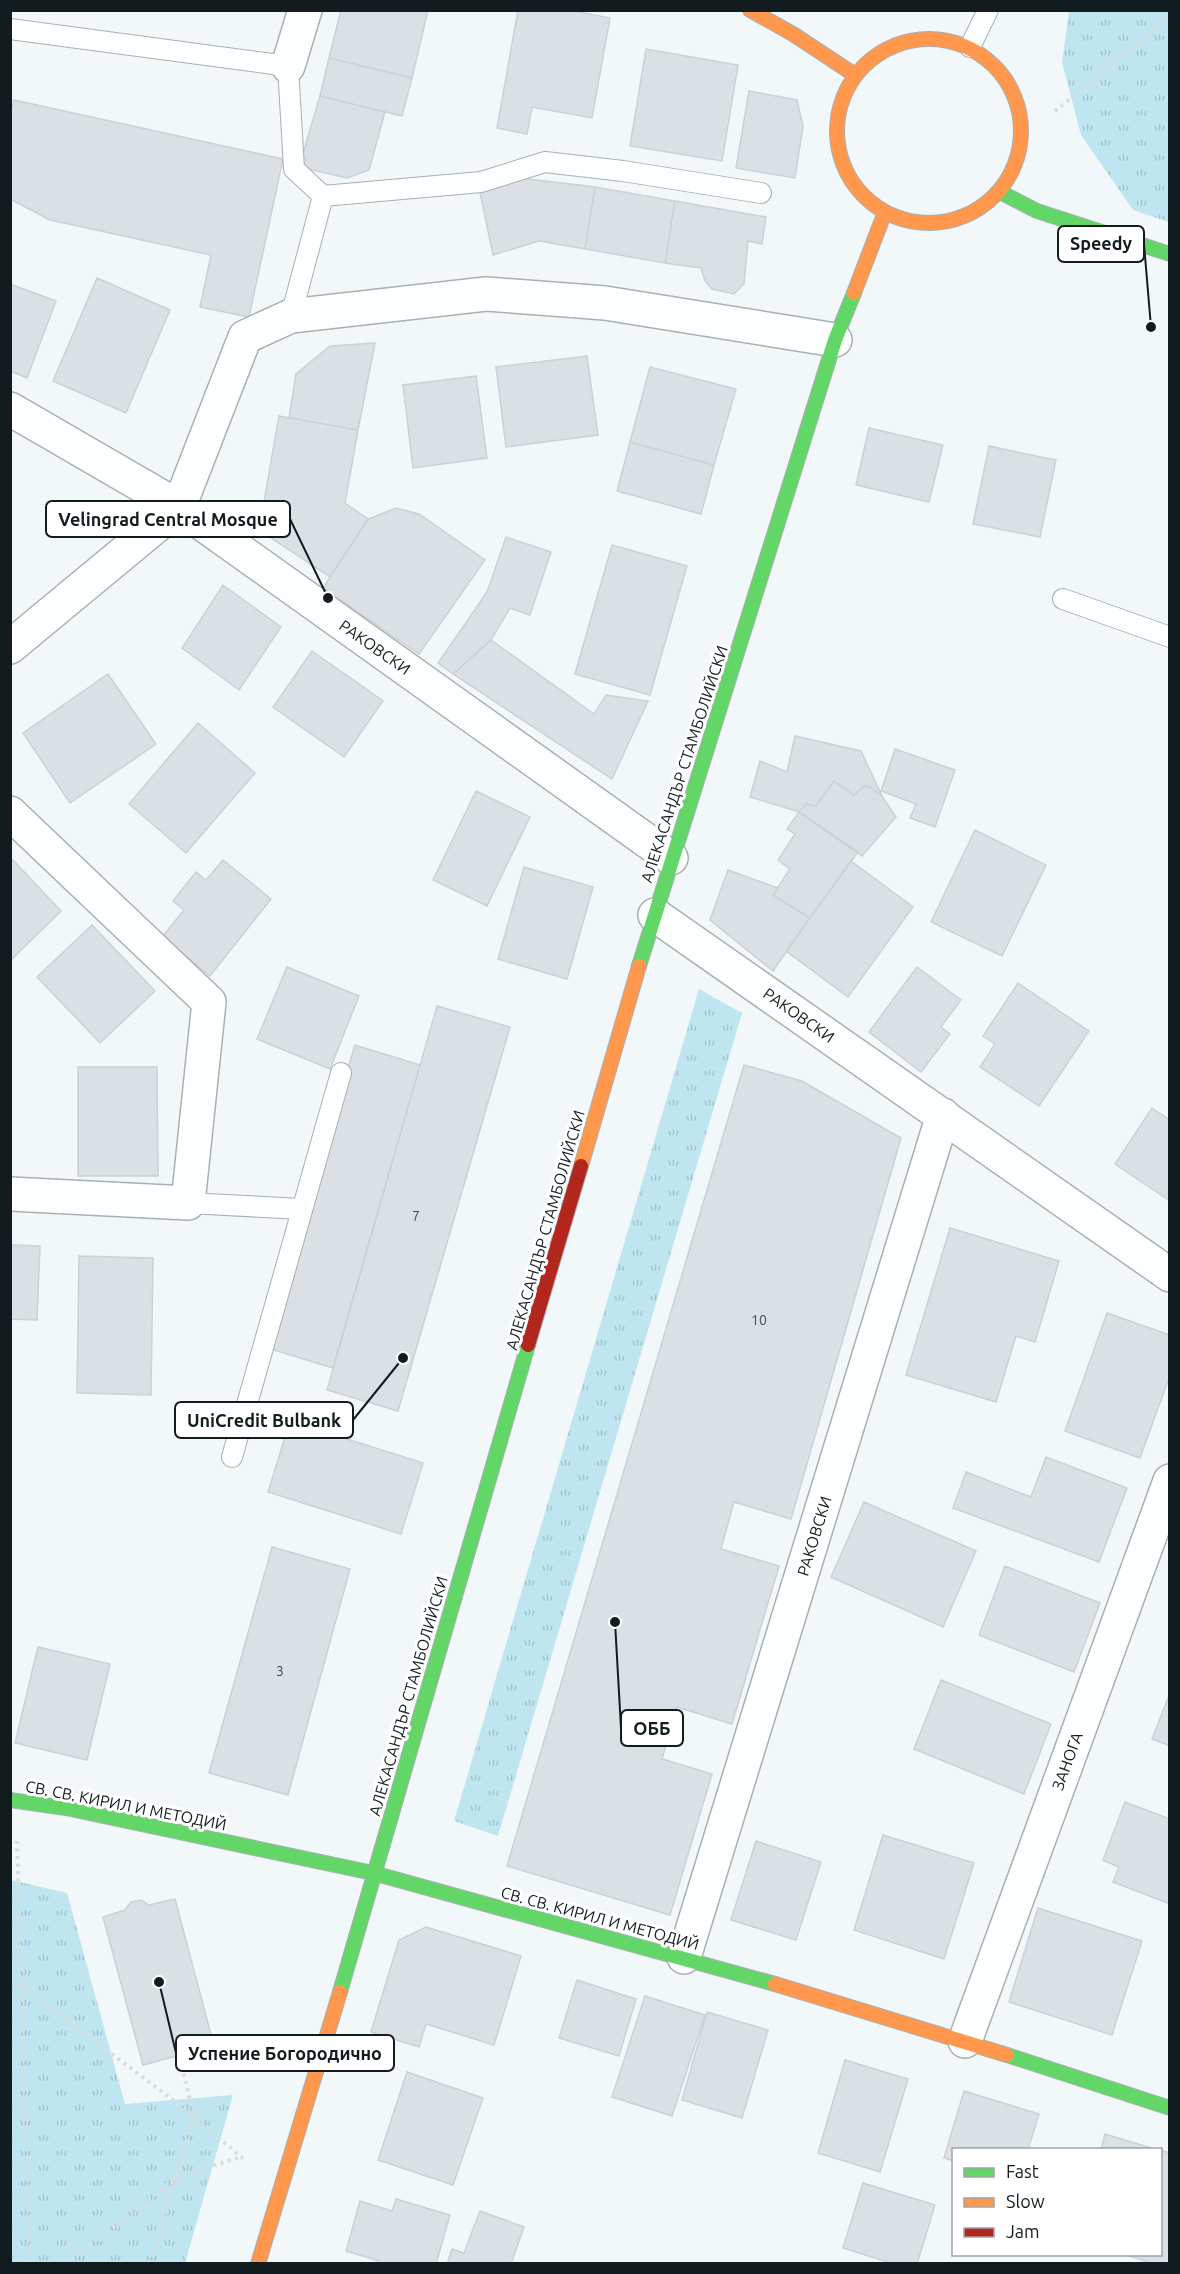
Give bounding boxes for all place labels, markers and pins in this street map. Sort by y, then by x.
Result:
callout: Speedy [1058,226,1144,262]
callout: Velingrad Central Mosque [46,501,290,537]
callout: UniCredit Bulbank [175,1402,353,1438]
callout: ОББ [621,1710,683,1746]
callout: Успение Богородично [176,2035,394,2071]

